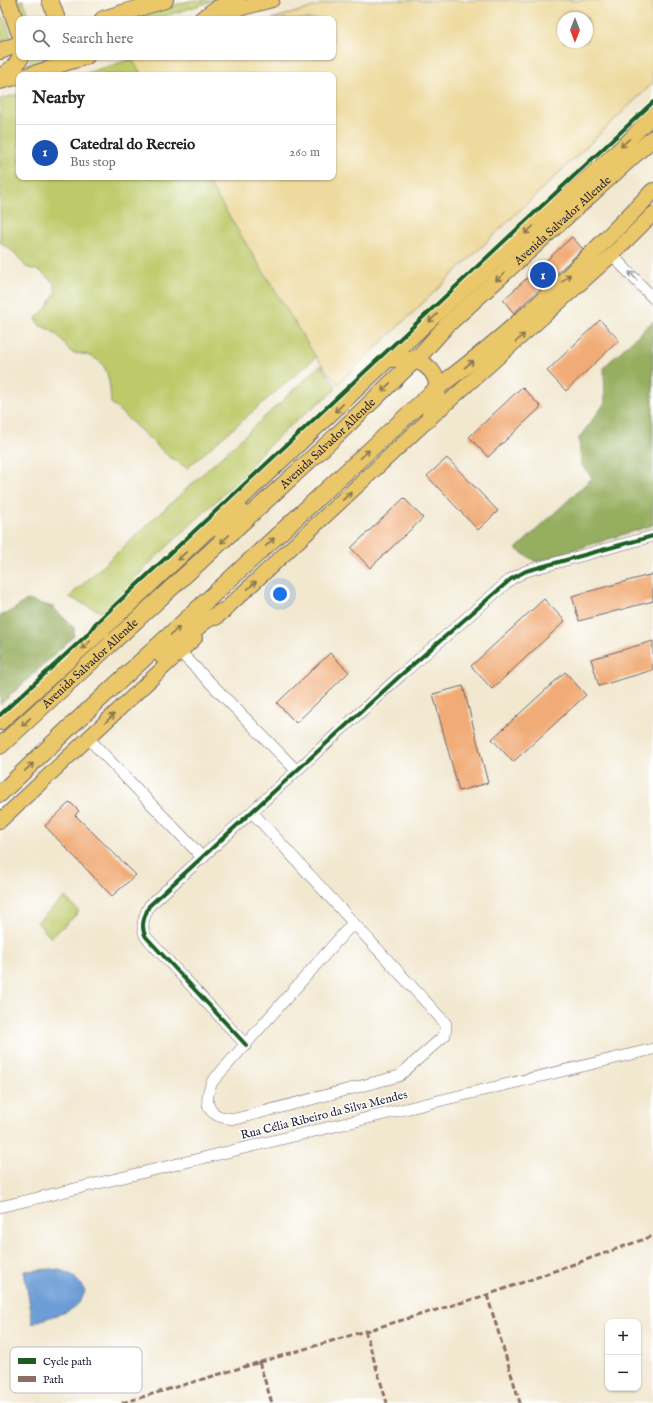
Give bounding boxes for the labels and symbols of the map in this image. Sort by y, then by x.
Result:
north arrow [557,12,593,48]
one-way arrow [621,138,631,147]
street label: Avenida Salvador Allende [510,172,614,269]
one-way arrow [524,226,535,235]
pin: 1 [530,260,556,290]
one-way arrow [628,271,638,281]
one-way arrow [495,272,505,282]
one-way arrow [561,273,571,283]
one-way arrow [428,313,438,323]
one-way arrow [515,334,525,343]
one-way arrow [463,359,474,368]
one-way arrow [381,382,391,392]
street label: Avenida Salvador Allende [276,394,379,492]
one-way arrow [334,403,344,412]
one-way arrow [360,450,370,459]
one-way arrow [342,491,352,501]
one-way arrow [220,534,230,544]
one-way arrow [265,538,275,547]
one-way arrow [177,551,187,560]
one-way arrow [247,580,257,589]
your location [270,584,290,604]
street label: Avenida Salvador Allende [38,615,141,712]
one-way arrow [170,626,180,635]
one-way arrow [81,640,92,649]
one-way arrow [105,713,115,722]
one-way arrow [22,717,32,726]
one-way arrow [24,762,34,772]
street label: Rua Célia Ribeiro da Silva Mendes [239,1087,409,1143]
legend [10,1347,142,1393]
text: Cycle path [43,1355,92,1369]
text: Path [43,1373,64,1387]

